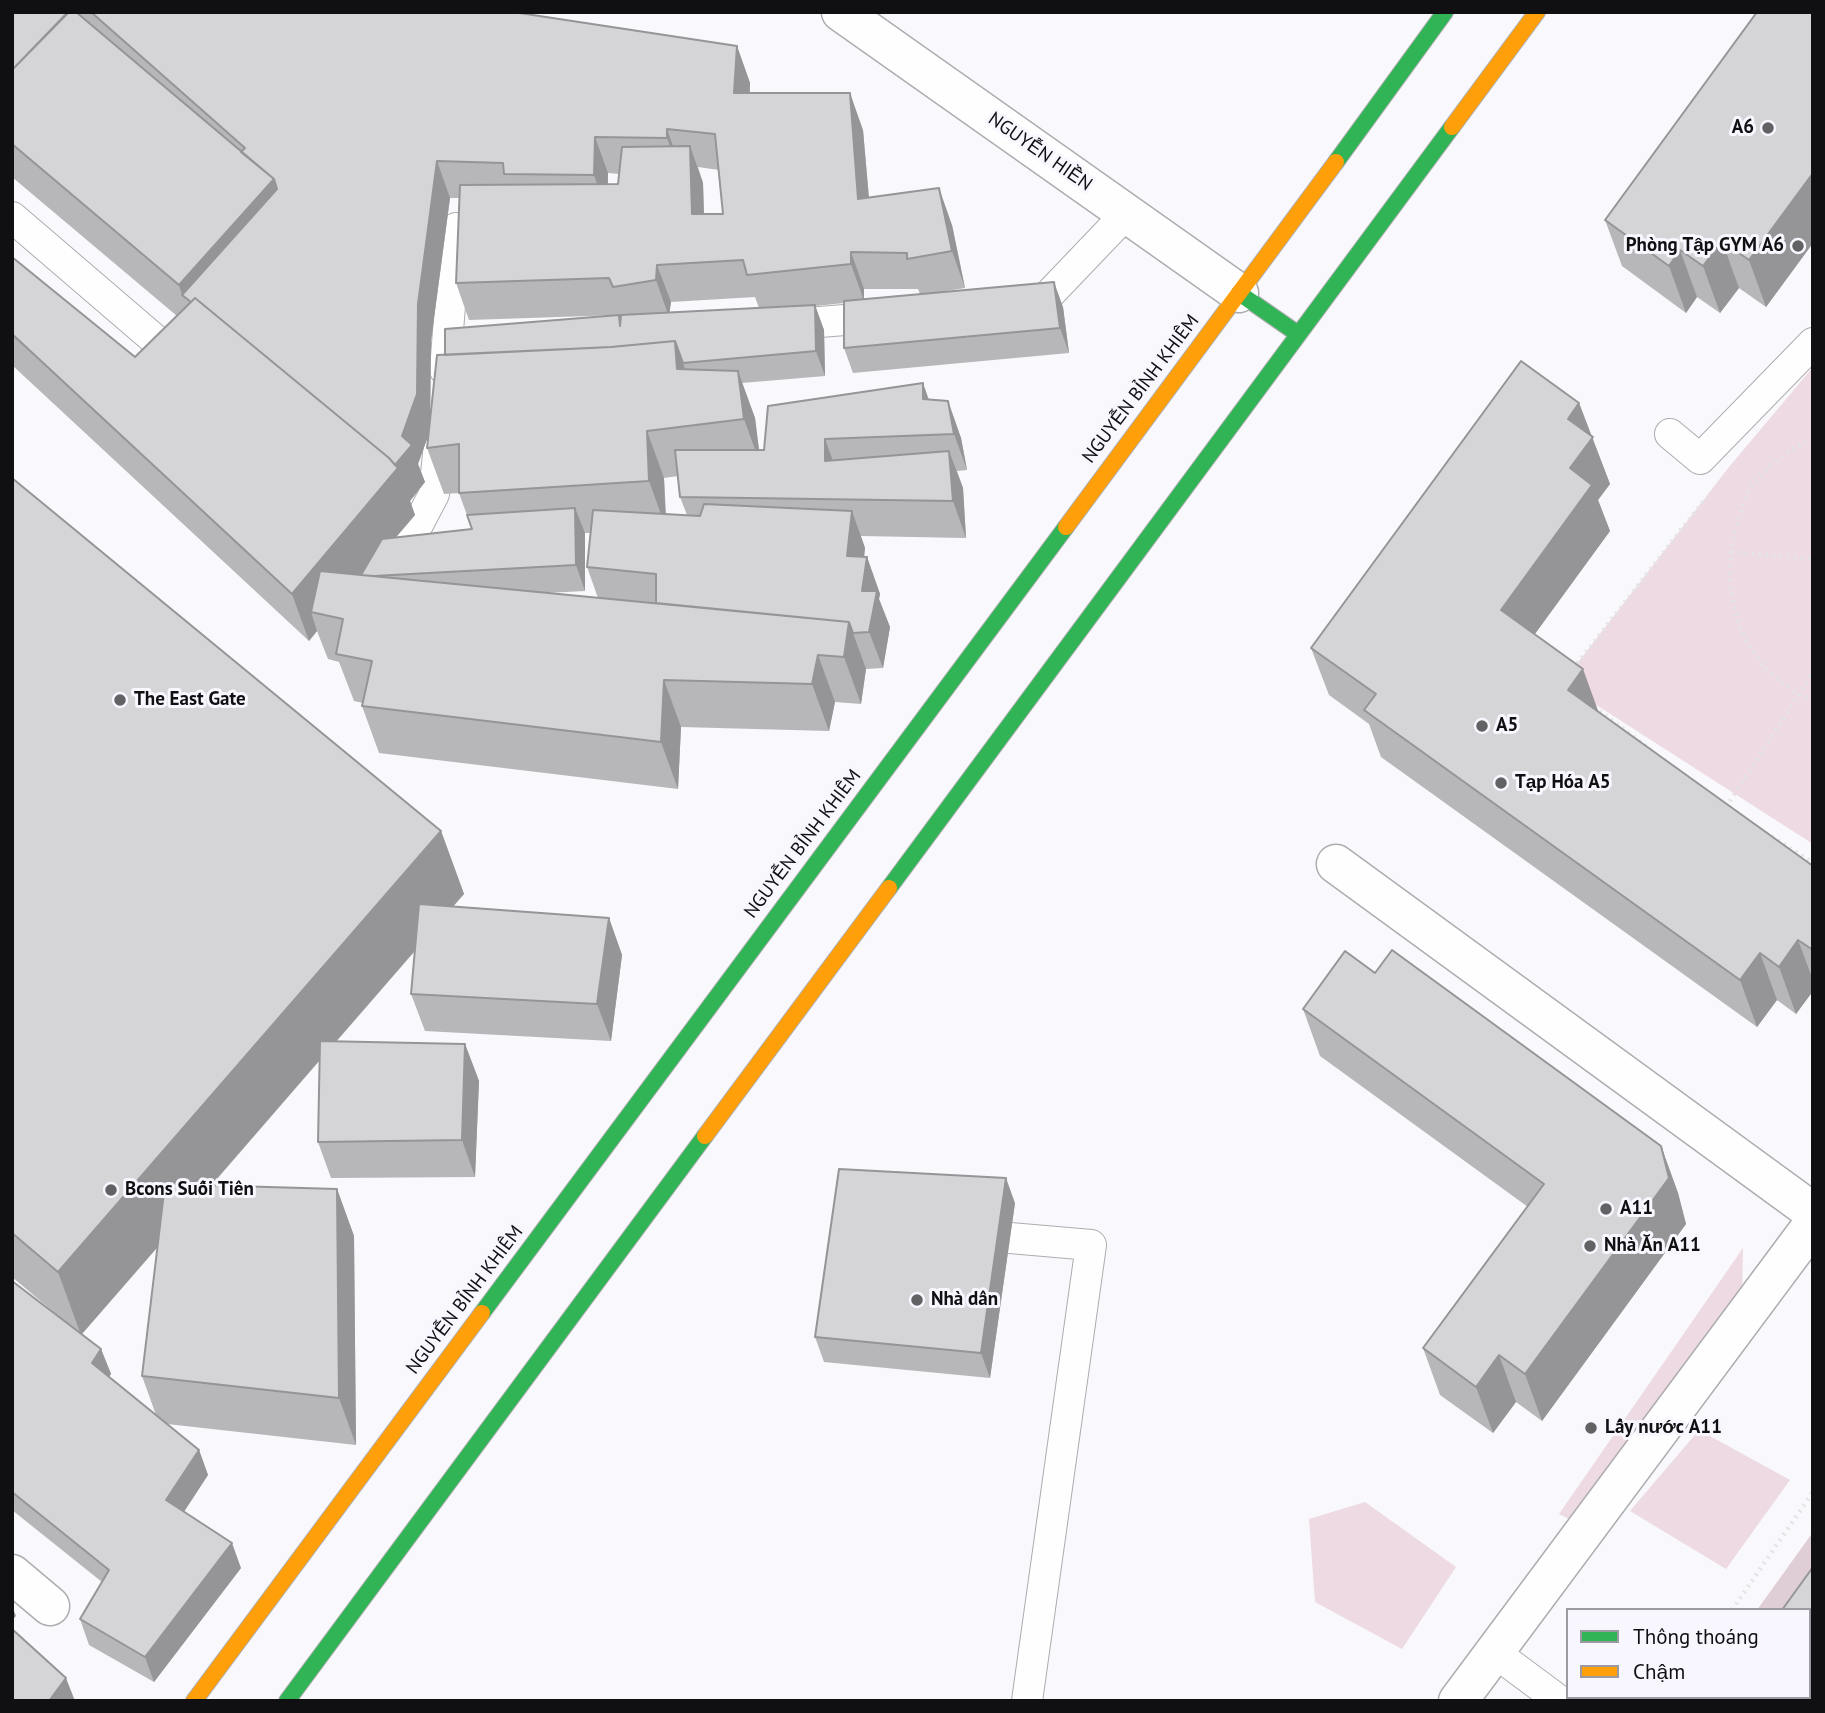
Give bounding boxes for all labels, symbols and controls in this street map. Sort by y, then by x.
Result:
street label: NGUYỄN HIỀN [984,108,1096,196]
place label: A6 [1732,117,1754,139]
marker: A6 [1760,120,1776,136]
place label: Phòng Tập GYM A6 [1626,235,1784,257]
marker: Phòng Tập GYM A6 [1790,238,1806,254]
street label: NGUYỄN BỈNH KHIÊM [1078,310,1204,468]
place label: The East Gate [134,689,246,711]
marker: The East Gate [112,692,128,708]
place label: A5 [1496,715,1518,737]
marker: A5 [1474,718,1490,734]
street label: NGUYỄN BỈNH KHIÊM [740,765,866,923]
place label: Tạp Hóa A5 [1515,772,1610,794]
marker: Tạp Hóa A5 [1493,775,1509,791]
place label: Bcons Suối Tiên [125,1179,254,1201]
marker: Bcons Suối Tiên [103,1182,119,1198]
place label: A11 [1620,1198,1653,1220]
marker: A11 [1598,1201,1614,1217]
street label: NGUYỄN BỈNH KHIÊM [402,1221,528,1379]
place label: Nhà Ăn A11 [1604,1235,1701,1257]
marker: Nhà Ăn A11 [1582,1238,1598,1254]
place label: Nhà dân [931,1289,998,1311]
marker: Nhà dân [909,1292,925,1308]
place label: Lấy nước A11 [1605,1417,1722,1439]
marker: Lấy nước A11 [1583,1420,1599,1436]
legend [1566,1608,1811,1699]
text: Thông thoáng [1633,1623,1759,1650]
text: Chậm [1633,1658,1685,1685]

